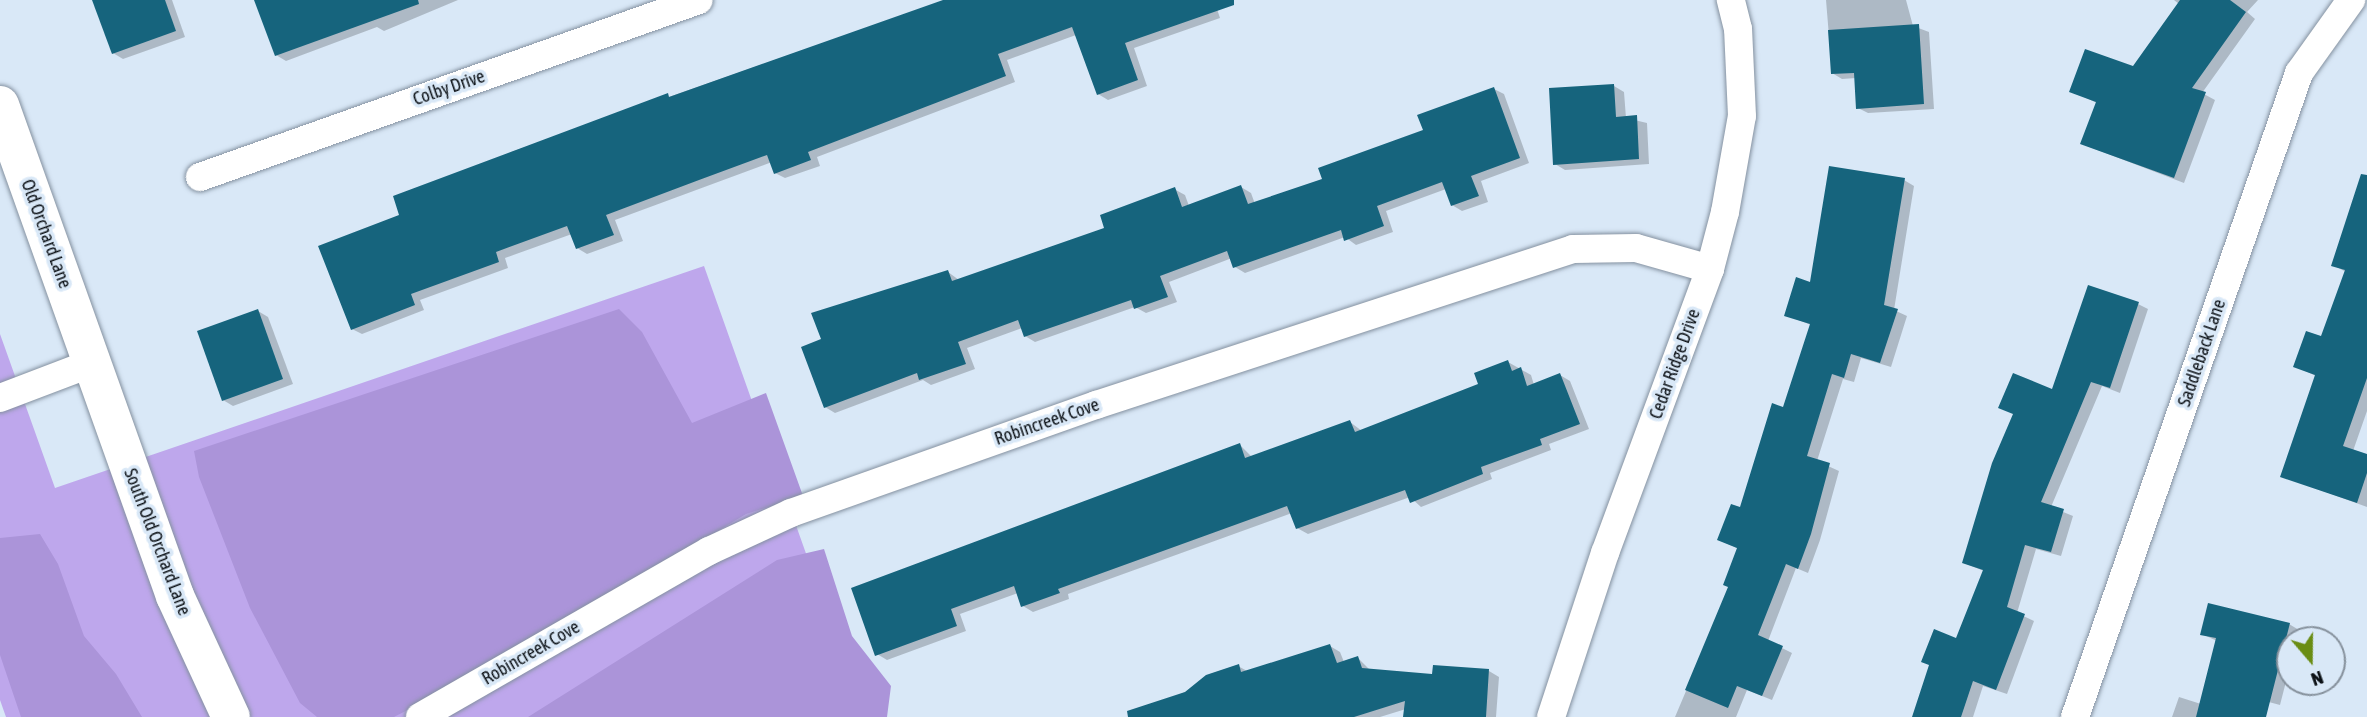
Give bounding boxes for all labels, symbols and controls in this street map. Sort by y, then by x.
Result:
street label: Colby Drive [410,66,488,110]
street label: Old Orchard Lane [16,177,76,291]
street label: Saddleback Lane [2174,297,2230,409]
street label: Cedar Ridge Drive [1645,306,1705,422]
street label: Robincreek Cove [992,394,1102,450]
street label: South Old Orchard Lane [119,466,195,618]
street label: Robincreek Cove [478,616,584,690]
north arrow [2276,626,2346,696]
text: N [2308,667,2327,691]

